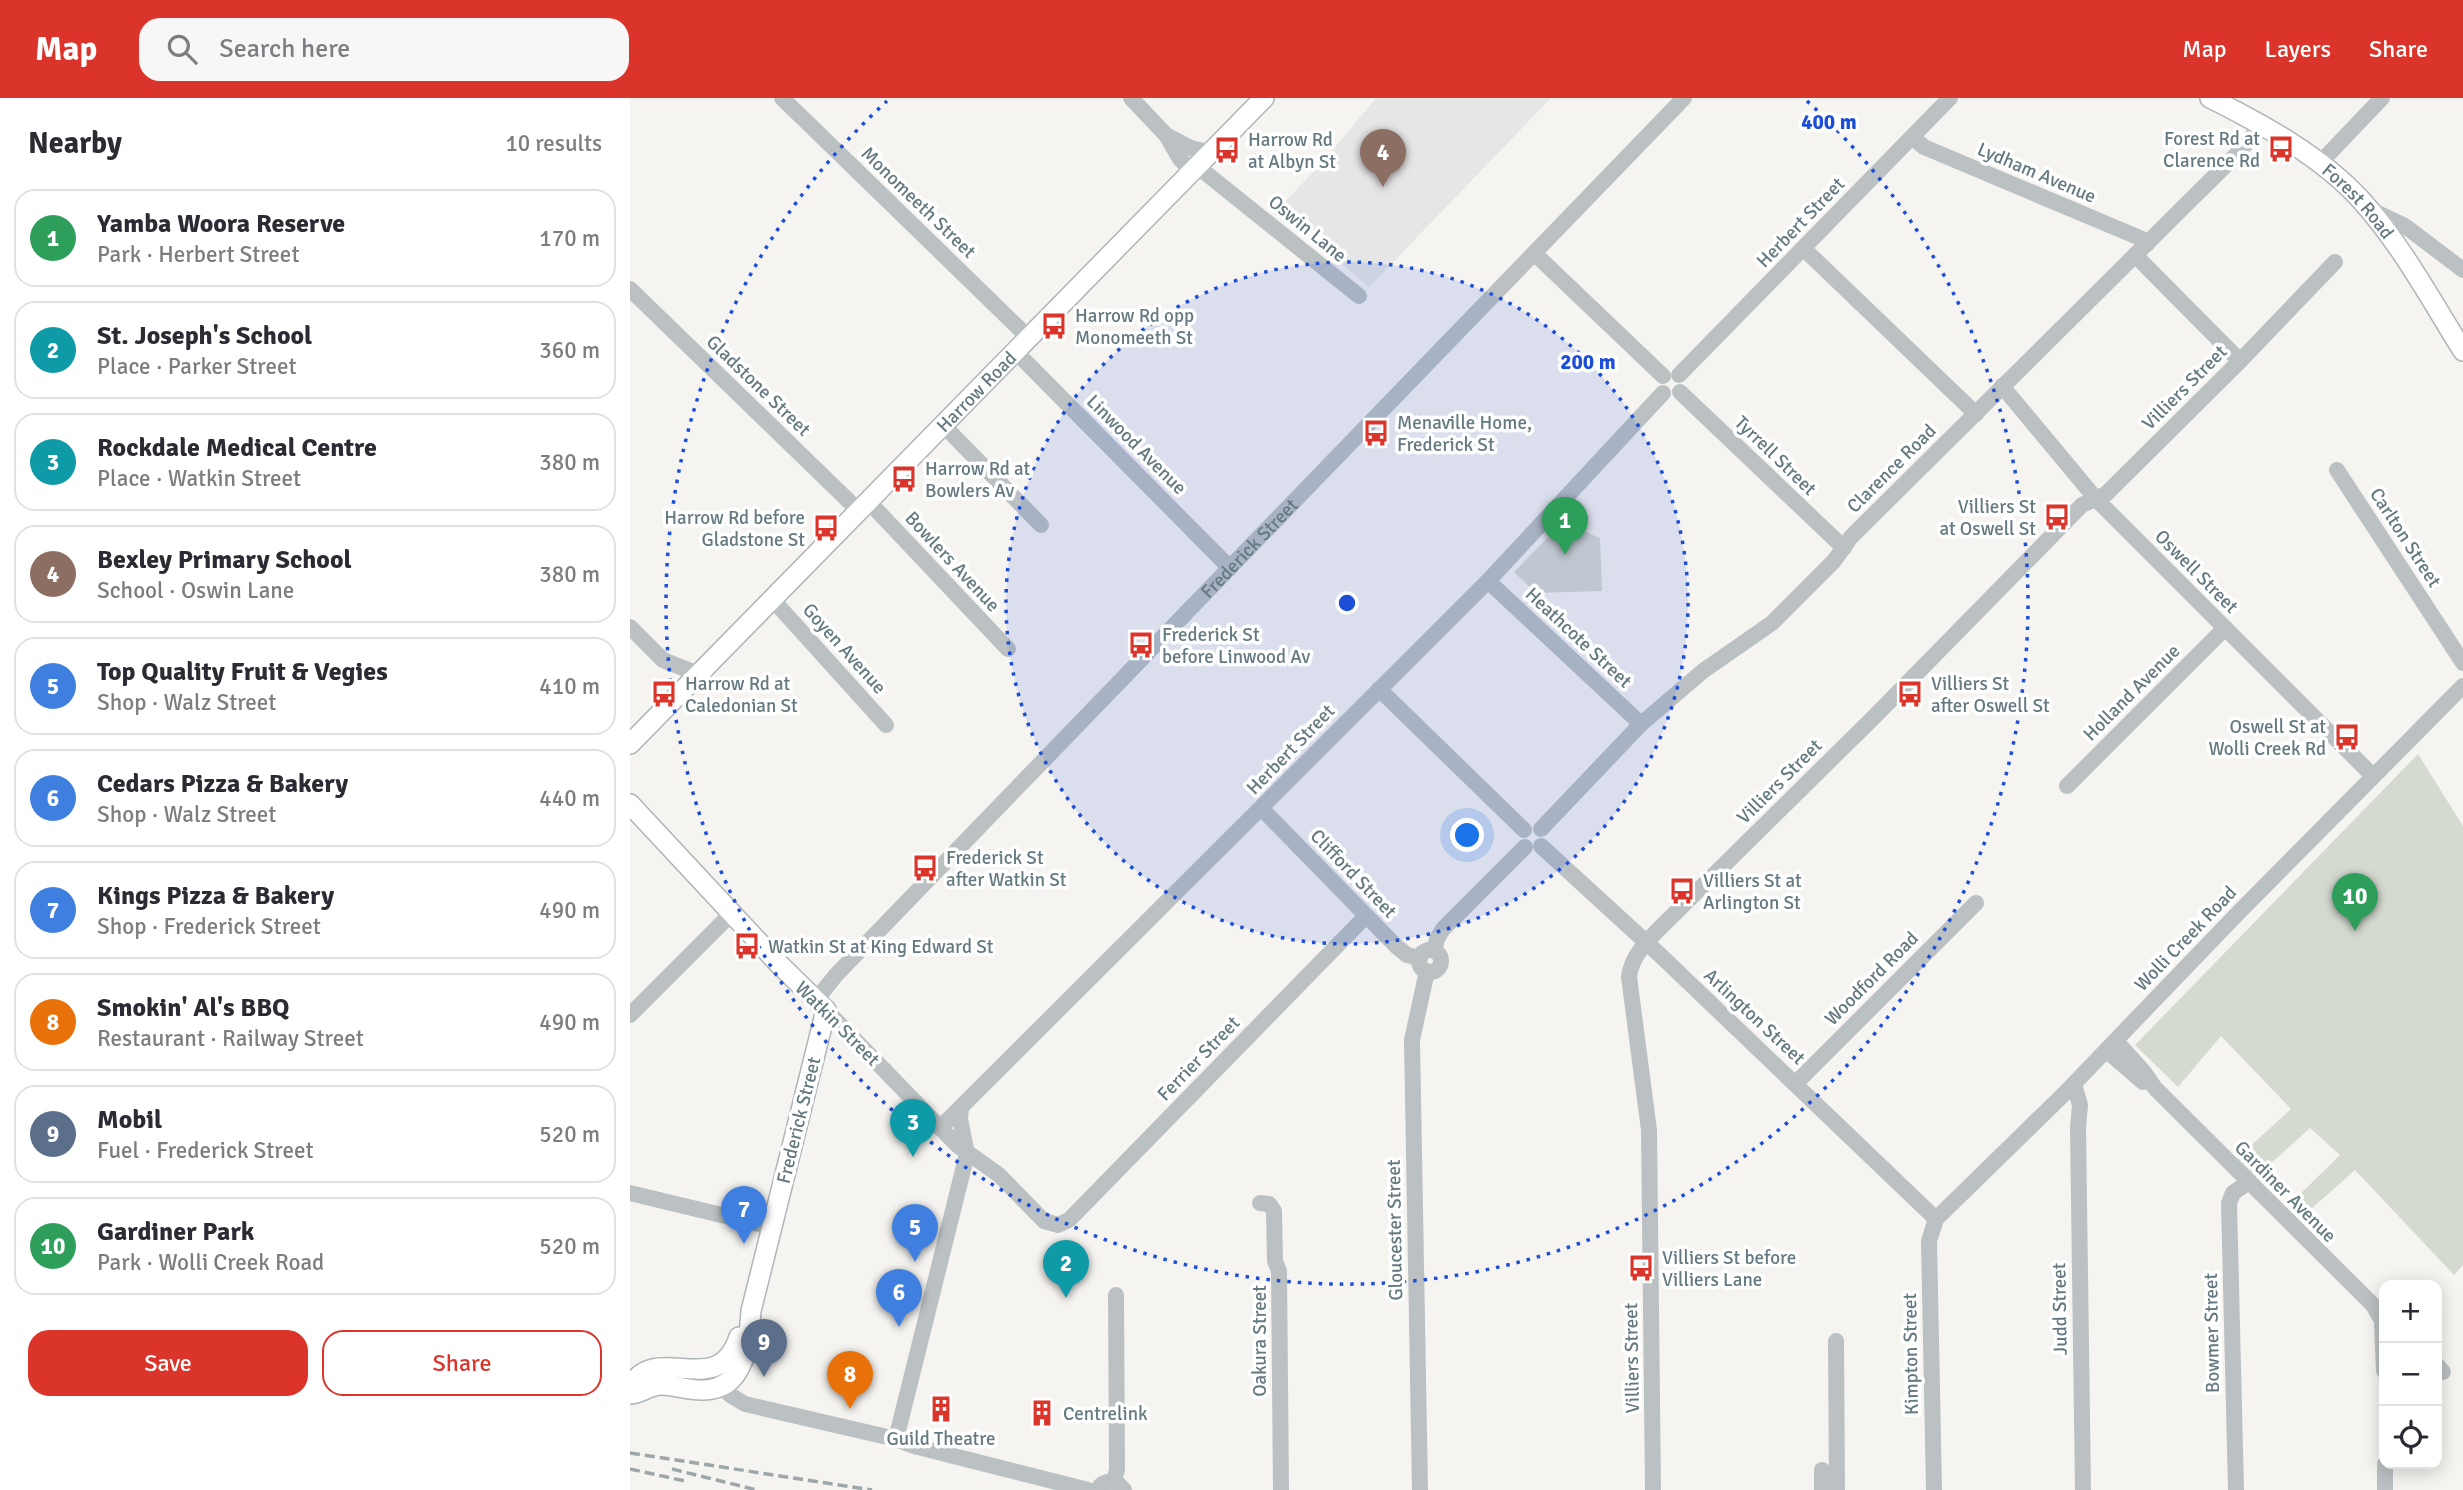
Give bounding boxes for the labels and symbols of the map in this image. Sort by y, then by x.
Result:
text: 400 m [1801,109,1857,135]
place label: Forest Rd at Clarence Rd [2163,127,2260,173]
place label: Harrow Rd at Albyn St [1248,128,1336,174]
pin: 4 [1360,129,1406,187]
bus stop icon: Forest Rd at Clarence Rd [2266,134,2296,164]
bus stop icon: Harrow Rd at Albyn St [1212,135,1242,165]
street label: Lydham Avenue [1974,137,2100,209]
street label: Monomeeth Street [856,142,981,264]
street label: Forest Road [2317,158,2399,244]
street label: Herbert Street [1752,172,1850,273]
street label: Oswin Lane [1263,190,1351,268]
place label: Harrow Rd opp Monomeeth St [1075,304,1194,350]
bus stop icon: Harrow Rd opp Monomeeth St [1039,311,1069,341]
street label: Gladstone Street [701,330,816,442]
street label: Villiers Street [2137,340,2233,435]
street label: Harrow Road [932,346,1022,438]
text: 200 m [1560,349,1616,375]
street label: Linwood Avenue [1081,390,1191,500]
place label: Menaville Home, Frederick St [1397,411,1532,457]
street label: Tyrrell Street [1729,411,1822,501]
bus stop icon: Menaville Home, Frederick St [1361,418,1391,448]
street label: Clarence Road [1842,419,1941,518]
place label: Harrow Rd at Bowlers Av [925,457,1030,503]
bus stop icon: Harrow Rd at Bowlers Av [889,464,919,494]
street label: Carlton Street [2364,483,2446,592]
street label: Frederick Street [1196,493,1304,604]
place label: Villiers St at Oswell St [1940,495,2036,541]
pin: 1 [1542,497,1588,555]
bus stop icon: Villiers St at Oswell St [2042,502,2072,532]
place label: Harrow Rd before Gladstone St [664,506,805,552]
street label: Bowlers Avenue [900,506,1005,617]
bus stop icon: Harrow Rd before Gladstone St [811,513,841,543]
street label: Oswell Street [2149,525,2243,619]
street label: Heathcote Street [1520,582,1637,693]
centre of rings [1335,591,1359,615]
street label: Goyen Avenue [797,598,891,699]
place label: Frederick St before Linwood Av [1162,623,1311,669]
bus stop icon: Frederick St before Linwood Av [1126,630,1156,660]
street label: Holland Avenue [2078,639,2185,746]
place label: Harrow Rd at Caledonian St [685,672,798,718]
place label: Villiers St after Oswell St [1931,672,2050,718]
bus stop icon: Harrow Rd at Caledonian St [649,679,679,709]
bus stop icon: Villiers St after Oswell St [1895,679,1925,709]
street label: Herbert Street [1242,699,1340,800]
place label: Oswell St at Wolli Creek Rd [2208,715,2326,761]
bus stop icon: Oswell St at Wolli Creek Rd [2332,722,2362,752]
street label: Villiers Street [1732,734,1828,829]
your location [1450,818,1484,852]
street label: Clifford Street [1305,824,1402,923]
place label: Frederick St after Watkin St [946,846,1067,892]
bus stop icon: Frederick St after Watkin St [910,853,940,883]
place label: Villiers St at Arlington St [1703,869,1802,915]
pin: 10 [2332,873,2378,931]
bus stop icon: Villiers St at Arlington St [1667,876,1697,906]
street label: Wolli Creek Road [2130,881,2242,996]
street label: Woodford Road [1820,927,1924,1031]
bus stop icon: Watkin St at King Edward St [732,931,762,961]
place label: Watkin St at King Edward St [768,935,994,959]
street label: Arlington Street [1699,964,1810,1070]
street label: Watkin Street [790,976,885,1071]
street label: Ferrier Street [1152,1011,1245,1106]
street label: Frederick Street [772,1054,826,1186]
pin: 3 [890,1099,936,1157]
street label: Gardiner Avenue [2229,1136,2341,1248]
street label: Gloucester Street [1382,1159,1408,1301]
pin: 7 [721,1186,767,1244]
pin: 5 [892,1204,938,1262]
pin: 2 [1043,1240,1089,1298]
place label: Villiers St before Villiers Lane [1662,1246,1796,1292]
bus stop icon: Villiers St before Villiers Lane [1626,1253,1656,1283]
street label: Judd Street [2047,1262,2073,1356]
pin: 6 [876,1269,922,1327]
street label: Bowmer Street [2199,1272,2225,1393]
street label: Oakura Street [1248,1285,1272,1397]
street label: Kimpton Street [1898,1292,1924,1415]
street label: Villiers Street [1619,1302,1645,1413]
pin: 9 [741,1319,787,1377]
pin: 8 [827,1351,873,1409]
building icon: Guild Theatre [926,1394,956,1424]
building icon: Centrelink [1027,1398,1057,1428]
place label: Centrelink [1063,1402,1148,1426]
place label: Guild Theatre [887,1427,995,1451]

